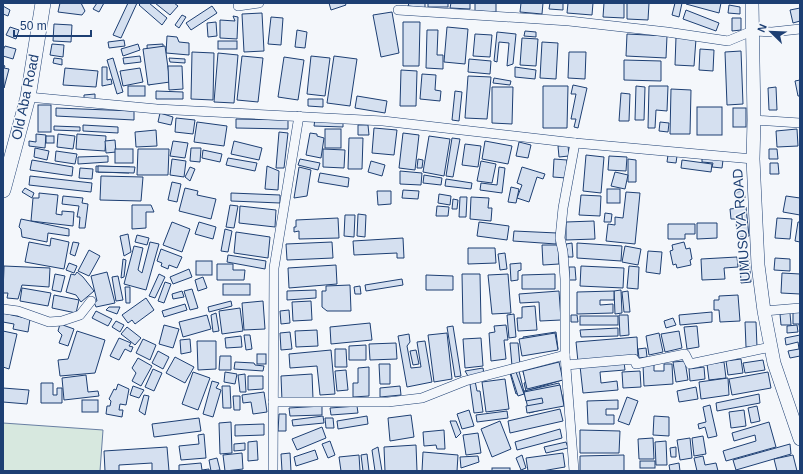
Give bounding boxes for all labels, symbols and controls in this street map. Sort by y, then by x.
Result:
scale bar [14,12,91,38]
north arrow [751,12,791,52]
text: 50 m [20,19,47,33]
text: N [755,22,769,34]
street label: Old Aba Road [8,53,42,141]
street label: UMUSOYA ROAD [729,168,753,282]

